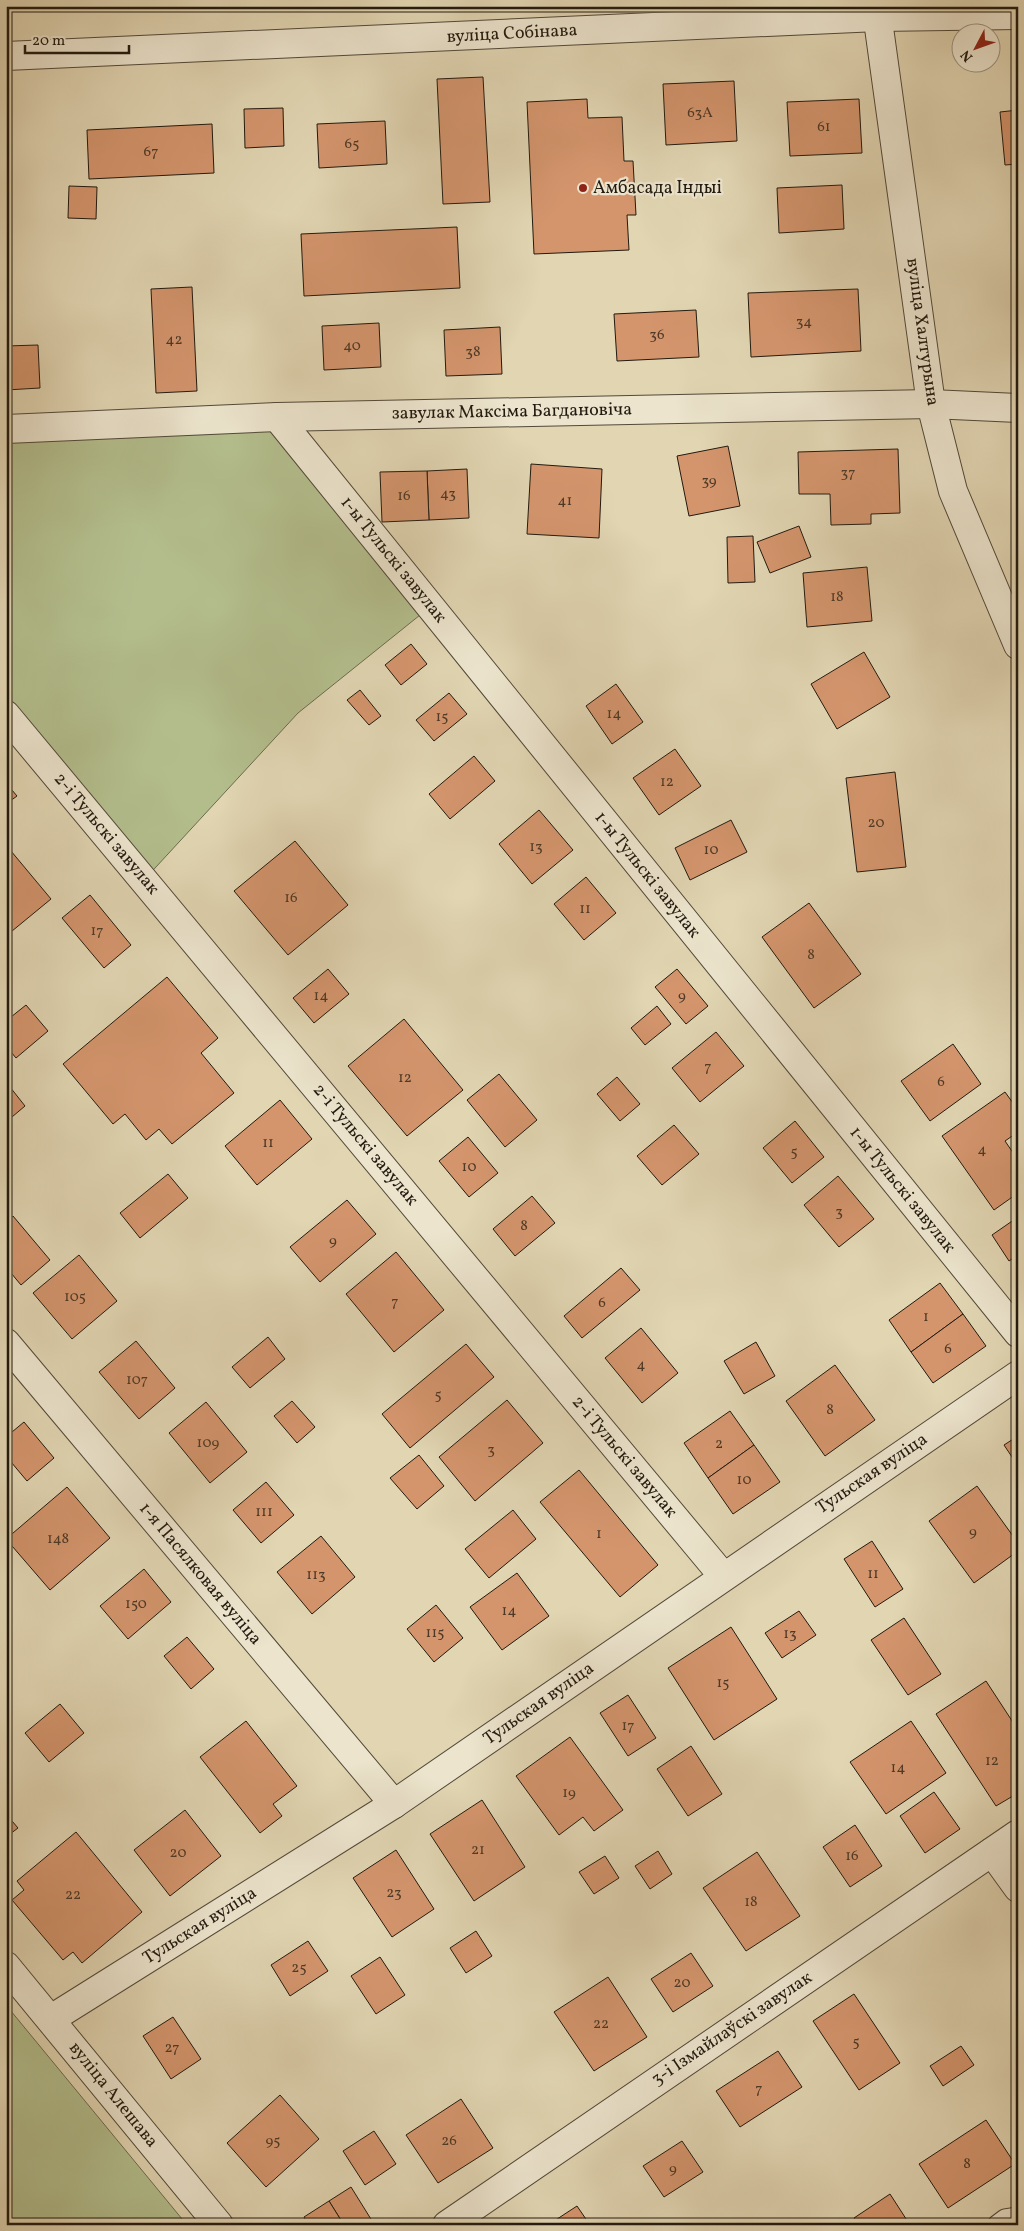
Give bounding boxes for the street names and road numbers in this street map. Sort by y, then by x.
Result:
street label: вуліца Собінава [446,18,578,50]
street label: вуліца Халтурына [899,256,945,408]
street label: завулак Максіма Багдановіча [392,397,632,427]
street label: 1-ы Тульскі завулак [334,491,452,629]
street label: 2-і Тульскі завулак [47,768,165,901]
street label: 1-ы Тульскі завулак [588,806,706,944]
street label: 2-і Тульскі завулак [306,1079,424,1212]
street label: 1-ы Тульскі завулак [843,1121,961,1259]
street label: 2-і Тульскі завулак [565,1391,683,1524]
street label: Тульская вуліца [811,1427,933,1521]
street label: 1-я Пасялковая вуліца [133,1497,267,1651]
street label: Тульская вуліца [479,1656,599,1752]
street label: Тульская вуліца [138,1881,262,1971]
street label: 3-і Ізмайлаўскі завулак [647,1966,818,2092]
street label: вуліца Алешава [62,2037,164,2153]

